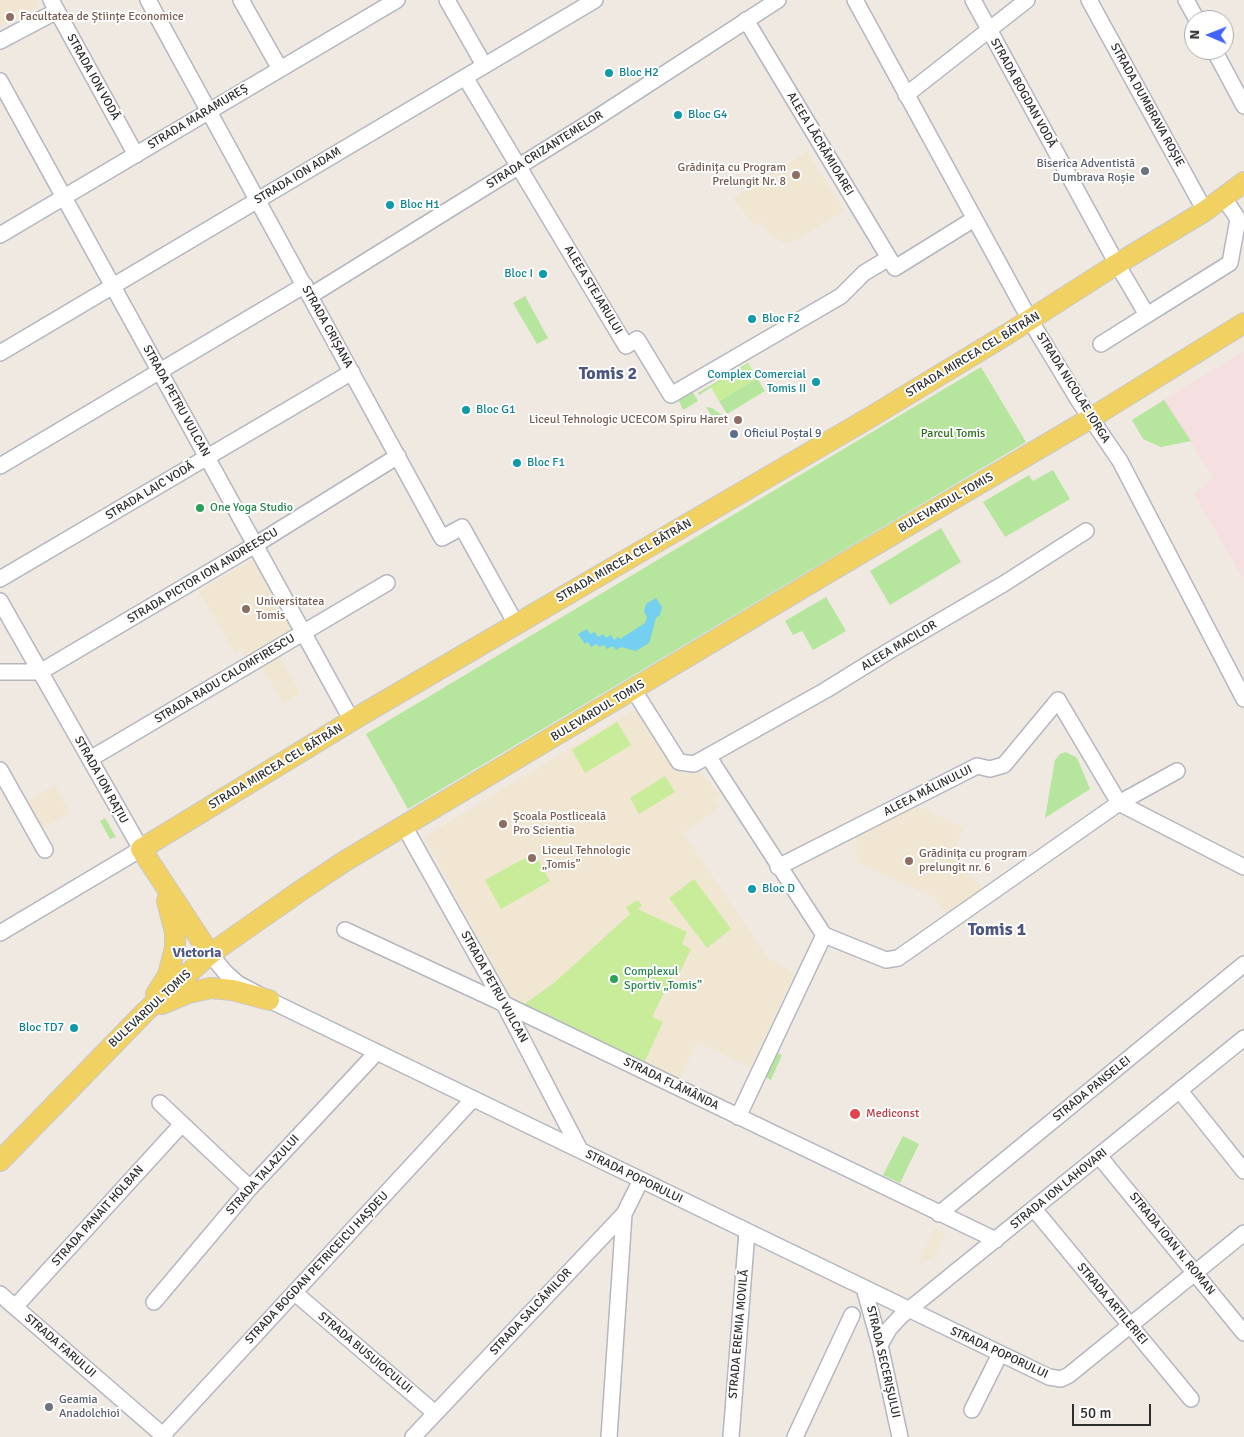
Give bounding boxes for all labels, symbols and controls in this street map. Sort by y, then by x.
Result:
place label: Facultatea de Științe Economice [20,10,184,24]
north arrow [1184,10,1234,60]
marker: Facultatea de Științe Economice [4,11,16,23]
text: N [1186,30,1203,40]
street label: STRADA ION VODĂ [63,31,123,123]
street label: STRADA BOGDAN VODĂ [987,36,1059,150]
street label: STRADA DUMBRAVA ROȘIE [1107,41,1187,169]
place label: Bloc H2 [619,66,659,80]
marker: Bloc H2 [603,67,615,79]
street label: STRADA MARAMUREȘ [145,81,251,153]
street label: ALEEA LĂCRĂMIOAREI [783,90,857,198]
street label: STRADA CRIZANTEMELOR [484,108,606,192]
place label: Bloc G4 [688,108,727,122]
marker: Bloc G4 [672,109,684,121]
street label: STRADA ION ADAM [252,144,344,208]
place label: Biserica Adventistă Dumbrava Roșie [1036,157,1135,185]
place label: Grădinița cu Program Prelungit Nr. 8 [677,161,786,189]
marker: Biserica Adventistă Dumbrava Roșie [1139,165,1151,177]
marker: Grădinița cu Program Prelungit Nr. 8 [790,169,802,181]
place label: Bloc H1 [400,198,440,212]
marker: Bloc H1 [384,199,396,211]
street label: ALEEA STEJARULUI [561,243,625,337]
place label: Bloc I [504,267,533,281]
marker: Bloc I [537,268,549,280]
street label: STRADA CRIȘANA [298,283,356,371]
street label: STRADA MIRCEA CEL BĂTRÂN [903,309,1043,401]
place label: Bloc F2 [762,312,800,326]
marker: Bloc F2 [746,313,758,325]
street label: STRADA NICOLAE IORGA [1033,330,1113,446]
street label: STRADA PETRU VULCAN [139,343,213,459]
district label: Tomis 2 [579,363,637,385]
place label: Complex Comercial Tomis II [707,368,806,396]
marker: Complex Comercial Tomis II [810,376,822,388]
place label: Bloc G1 [476,403,515,417]
marker: Bloc G1 [460,404,472,416]
place label: Liceul Tehnologic UCECOM Spiru Haret [529,413,728,427]
marker: Liceul Tehnologic UCECOM Spiru Haret [732,414,744,426]
place label: Oficiul Poștal 9 [744,427,822,441]
park label: Parcul Tomis [921,427,985,441]
marker: Oficiul Poștal 9 [728,428,740,440]
place label: Bloc F1 [527,456,565,470]
marker: Bloc F1 [511,457,523,469]
street label: STRADA LAIC VODĂ [103,459,197,523]
street label: BULEVARDUL TOMIS [896,470,996,536]
place label: One Yoga Studio [210,501,293,515]
marker: One Yoga Studio [194,502,206,514]
street label: STRADA MIRCEA CEL BĂTRÂN [554,516,694,606]
street label: STRADA PICTOR ION ANDREESCU [125,525,281,627]
place label: Universitatea Tomis [256,595,324,623]
marker: Universitatea Tomis [240,603,252,615]
street label: ALEEA MACILOR [859,618,939,674]
street label: STRADA RADU CALOMFIRESCU [152,631,298,727]
street label: BULEVARDUL TOMIS [548,677,648,745]
street label: STRADA MIRCEA CEL BĂTRÂN [206,721,346,813]
street label: STRADA ION RAȚIU [71,734,131,826]
street label: ALEEA MĂLINULUI [881,762,975,820]
place label: Școala Postliceală Pro Scientia [513,810,606,838]
marker: Școala Postliceală Pro Scientia [497,818,509,830]
place label: Liceul Tehnologic „Tomis” [542,844,631,872]
place label: Grădinița cu program prelungit nr. 6 [919,847,1027,875]
marker: Liceul Tehnologic „Tomis” [526,852,538,864]
marker: Grădinița cu program prelungit nr. 6 [903,855,915,867]
place label: Bloc D [762,882,795,896]
marker: Bloc D [746,883,758,895]
district label: Tomis 1 [968,919,1026,941]
street label: STRADA PETRU VULCAN [457,929,531,1045]
district label: Victoria [173,945,221,961]
place label: Complexul Sportiv „Tomis” [624,965,702,993]
street label: BULEVARDUL TOMIS [106,967,194,1051]
marker: Complexul Sportiv „Tomis” [608,973,620,985]
place label: Bloc TD7 [19,1021,64,1035]
marker: Bloc TD7 [68,1022,80,1034]
street label: STRADA PANSELEI [1050,1053,1134,1125]
street label: STRADA FLĂMÂNDA [621,1055,721,1113]
marker: Mediconst [848,1107,862,1121]
place label: Mediconst [866,1107,919,1121]
street label: STRADA TALAZULUI [223,1132,303,1218]
street label: STRADA ION LAHOVARI [1008,1146,1110,1232]
street label: STRADA POPORULUI [583,1147,685,1207]
street label: STRADA PANAIT HOLBAN [49,1163,147,1269]
street label: STRADA BOGDAN PETRICEICU HAȘDEU [242,1189,392,1347]
street label: STRADA IOAN N. ROMAN [1126,1190,1218,1298]
street label: STRADA ARTILERIEI [1074,1260,1150,1348]
street label: STRADA SALCÂMILOR [487,1266,575,1358]
street label: STRADA EREMIA MOVILĂ [726,1269,752,1399]
street label: STRADA SECERIȘULUI [863,1305,903,1419]
street label: STRADA BUSUIOCULUI [315,1309,415,1397]
street label: STRADA FARULUI [21,1311,99,1381]
street label: STRADA POPORULUI [948,1324,1050,1382]
place label: Geamia Anadolchioi [59,1393,120,1421]
scale bar [1074,1394,1153,1426]
marker: Geamia Anadolchioi [43,1401,55,1413]
text: 50 m [1080,1404,1111,1422]

